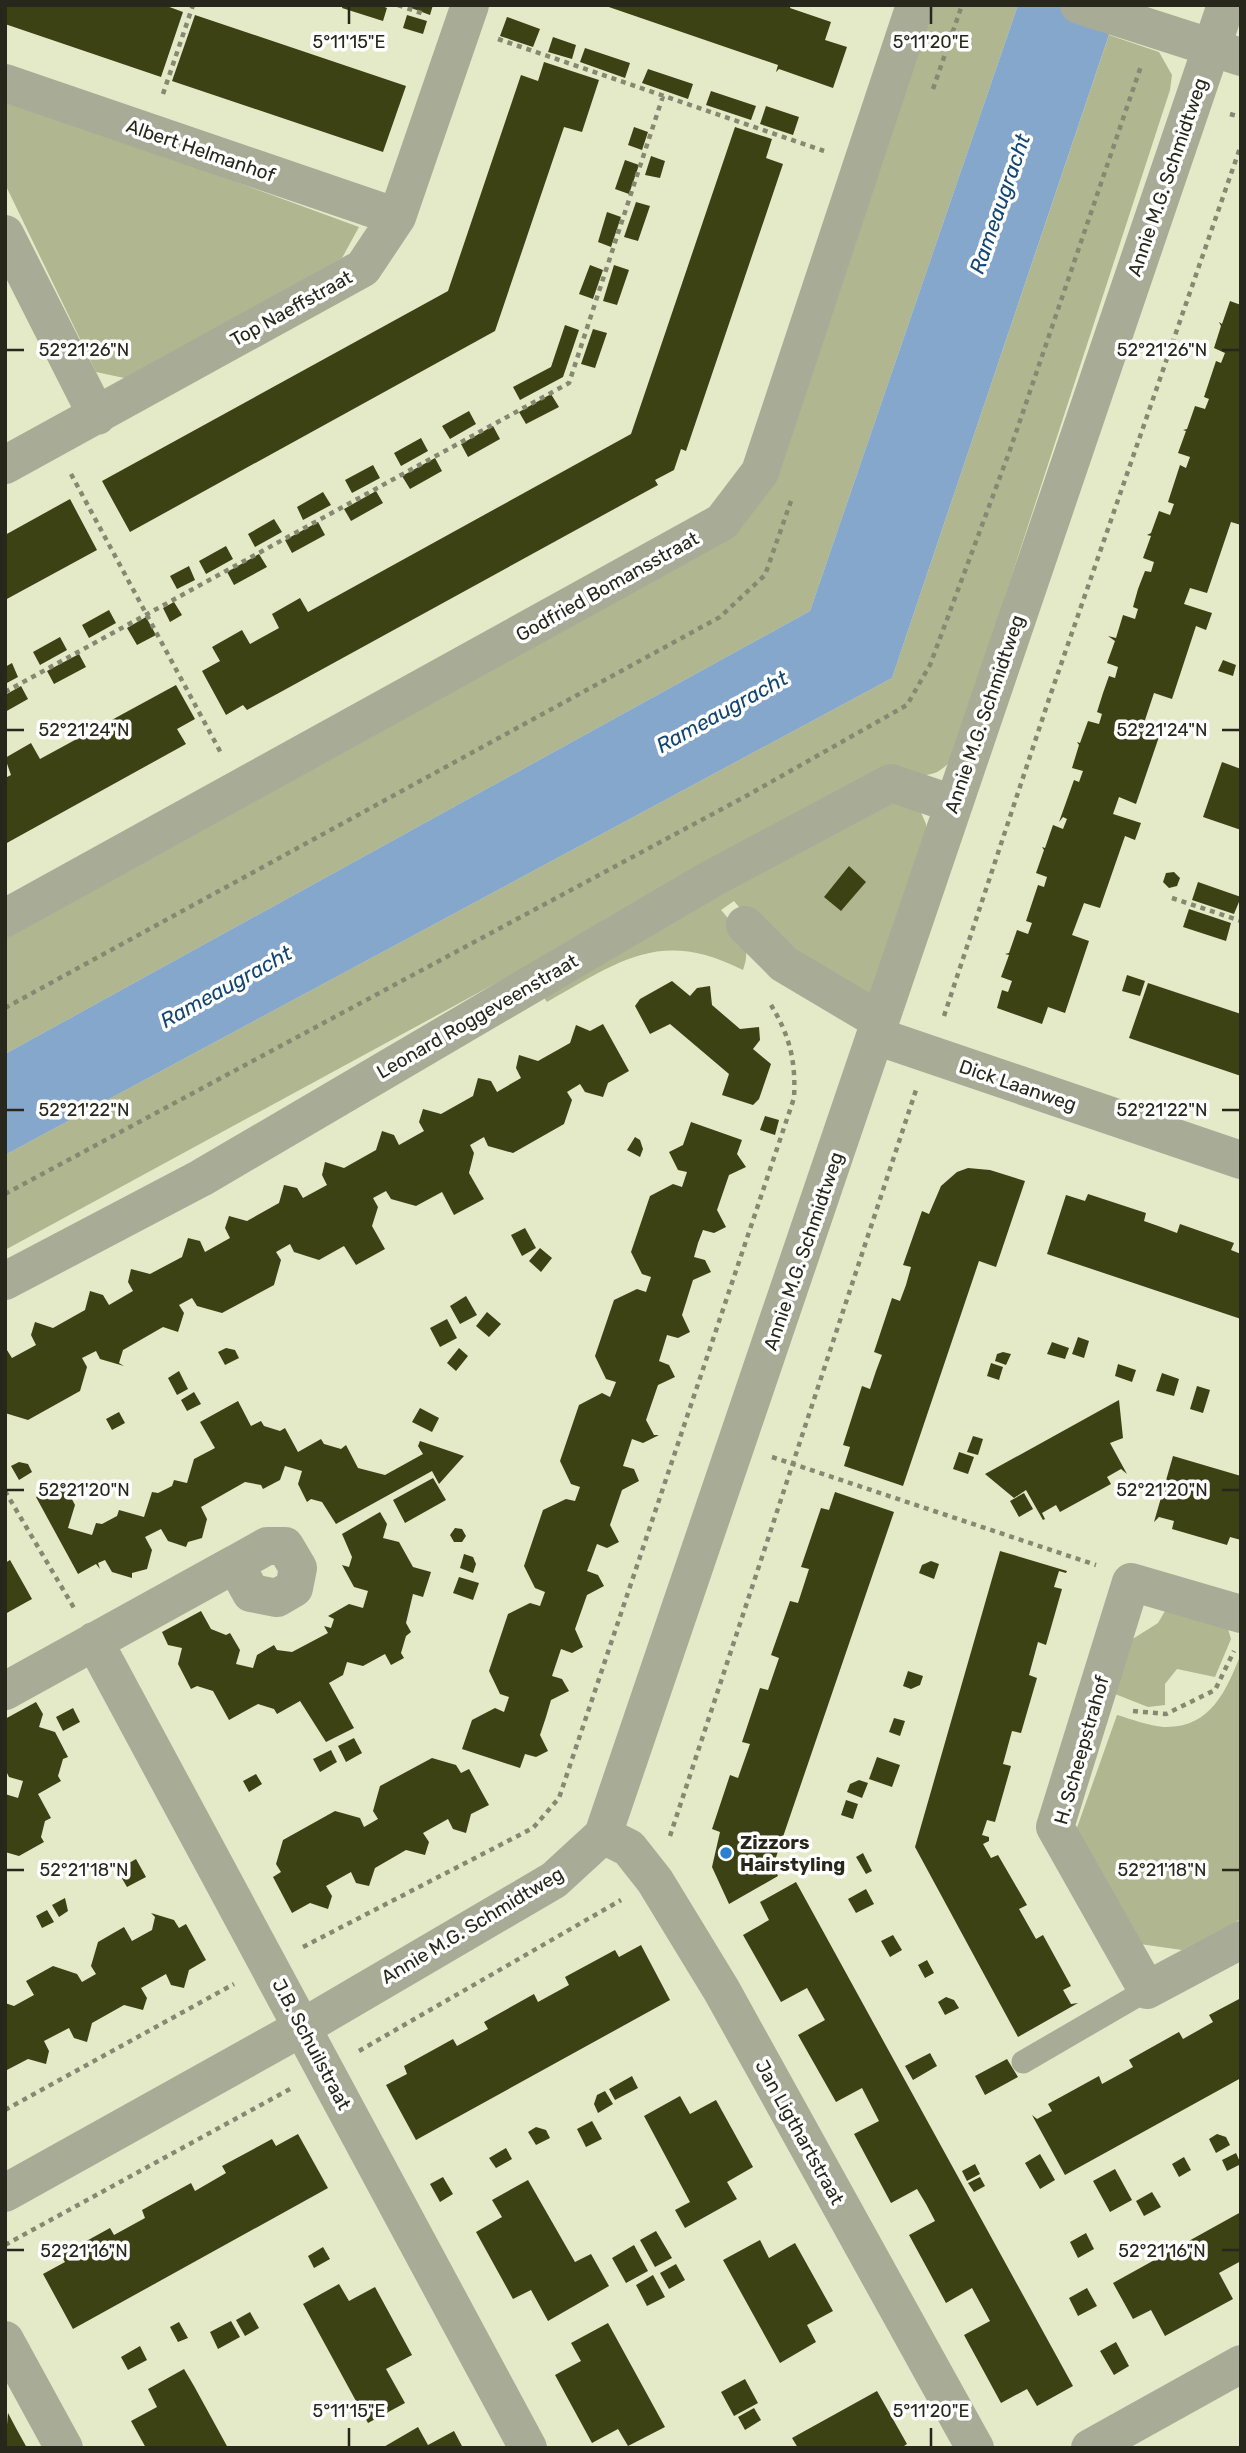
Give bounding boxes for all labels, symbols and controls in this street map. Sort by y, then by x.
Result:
text: 5°11'15"E [312,31,386,53]
text: 5°11'20"E [893,31,969,53]
street label: Annie M.G. Schmidtweg [1123,75,1212,279]
street label: Albert Helmanhof [123,114,279,187]
water label: Rameaugracht [964,130,1035,277]
street label: Top Naeffstraat [226,265,357,351]
text: 52°21'26"N [39,339,129,361]
text: 52°21'26"N [1117,339,1207,361]
street label: Godfried Bomansstraat [512,526,703,646]
street label: Annie M.G. Schmidtweg [940,612,1029,816]
water label: Rameaugracht [652,665,793,758]
text: 52°21'24"N [39,719,129,741]
text: 52°21'24"N [1117,719,1207,741]
water label: Rameaugracht [156,940,297,1033]
street label: Leonard Roggeveenstraat [372,949,583,1084]
street label: Dick Laanweg [956,1055,1079,1116]
text: 52°21'22"N [39,1099,129,1121]
text: 52°21'22"N [1117,1099,1207,1121]
street label: Annie M.G. Schmidtweg [759,1149,848,1353]
text: 52°21'20"N [38,1479,130,1501]
text: 52°21'20"N [1116,1479,1208,1501]
street label: H. Scheepstrahof [1049,1672,1114,1827]
place label: Zizzors Hairstyling [740,1831,845,1876]
marker: Zizzors Hairstyling [718,1845,734,1861]
text: 52°21'18"N [40,1859,128,1881]
text: 52°21'18"N [1118,1859,1206,1881]
street label: Annie M.G. Schmidtweg [377,1862,567,1989]
street label: J.B. Schuilstraat [267,1975,356,2114]
street label: Jan Ligthartstraat [750,2056,849,2209]
text: 52°21'16"N [40,2240,128,2262]
text: 52°21'16"N [1118,2240,1206,2262]
text: 5°11'15"E [312,2400,386,2422]
text: 5°11'20"E [893,2400,969,2422]

